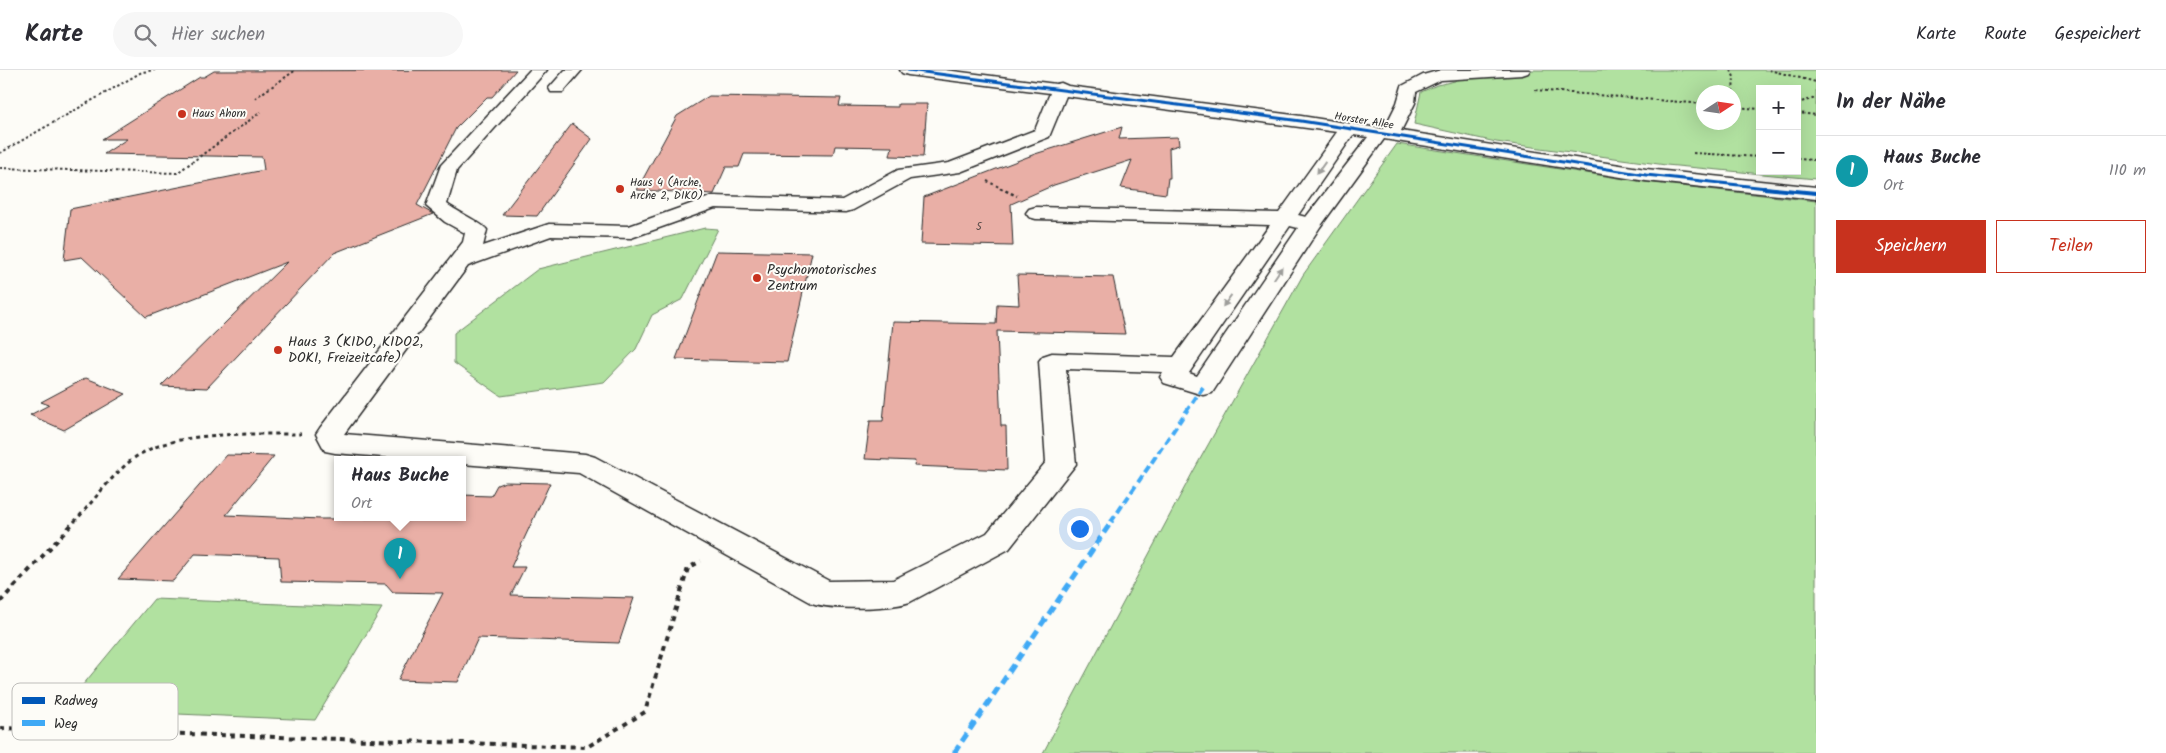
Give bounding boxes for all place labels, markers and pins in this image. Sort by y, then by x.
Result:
place label: Haus Ahorn [192,105,246,123]
marker: Haus Ahorn [176,108,188,120]
place label: Haus 4 (Arche, Arche 2, DIKO) [630,174,703,205]
marker: Haus 4 (Arche, Arche 2, DIKO) [614,183,626,195]
place label: Psychomotorisches Zentrum [767,259,876,297]
marker: Psychomotorisches Zentrum [751,272,763,284]
place label: Haus 3 (KIDO, KIDO2, DOKI, Freizeitcafe) [288,331,423,369]
marker: Haus 3 (KIDO, KIDO2, DOKI, Freizeitcafe) [272,344,284,356]
pin: 1 [384,538,416,579]

